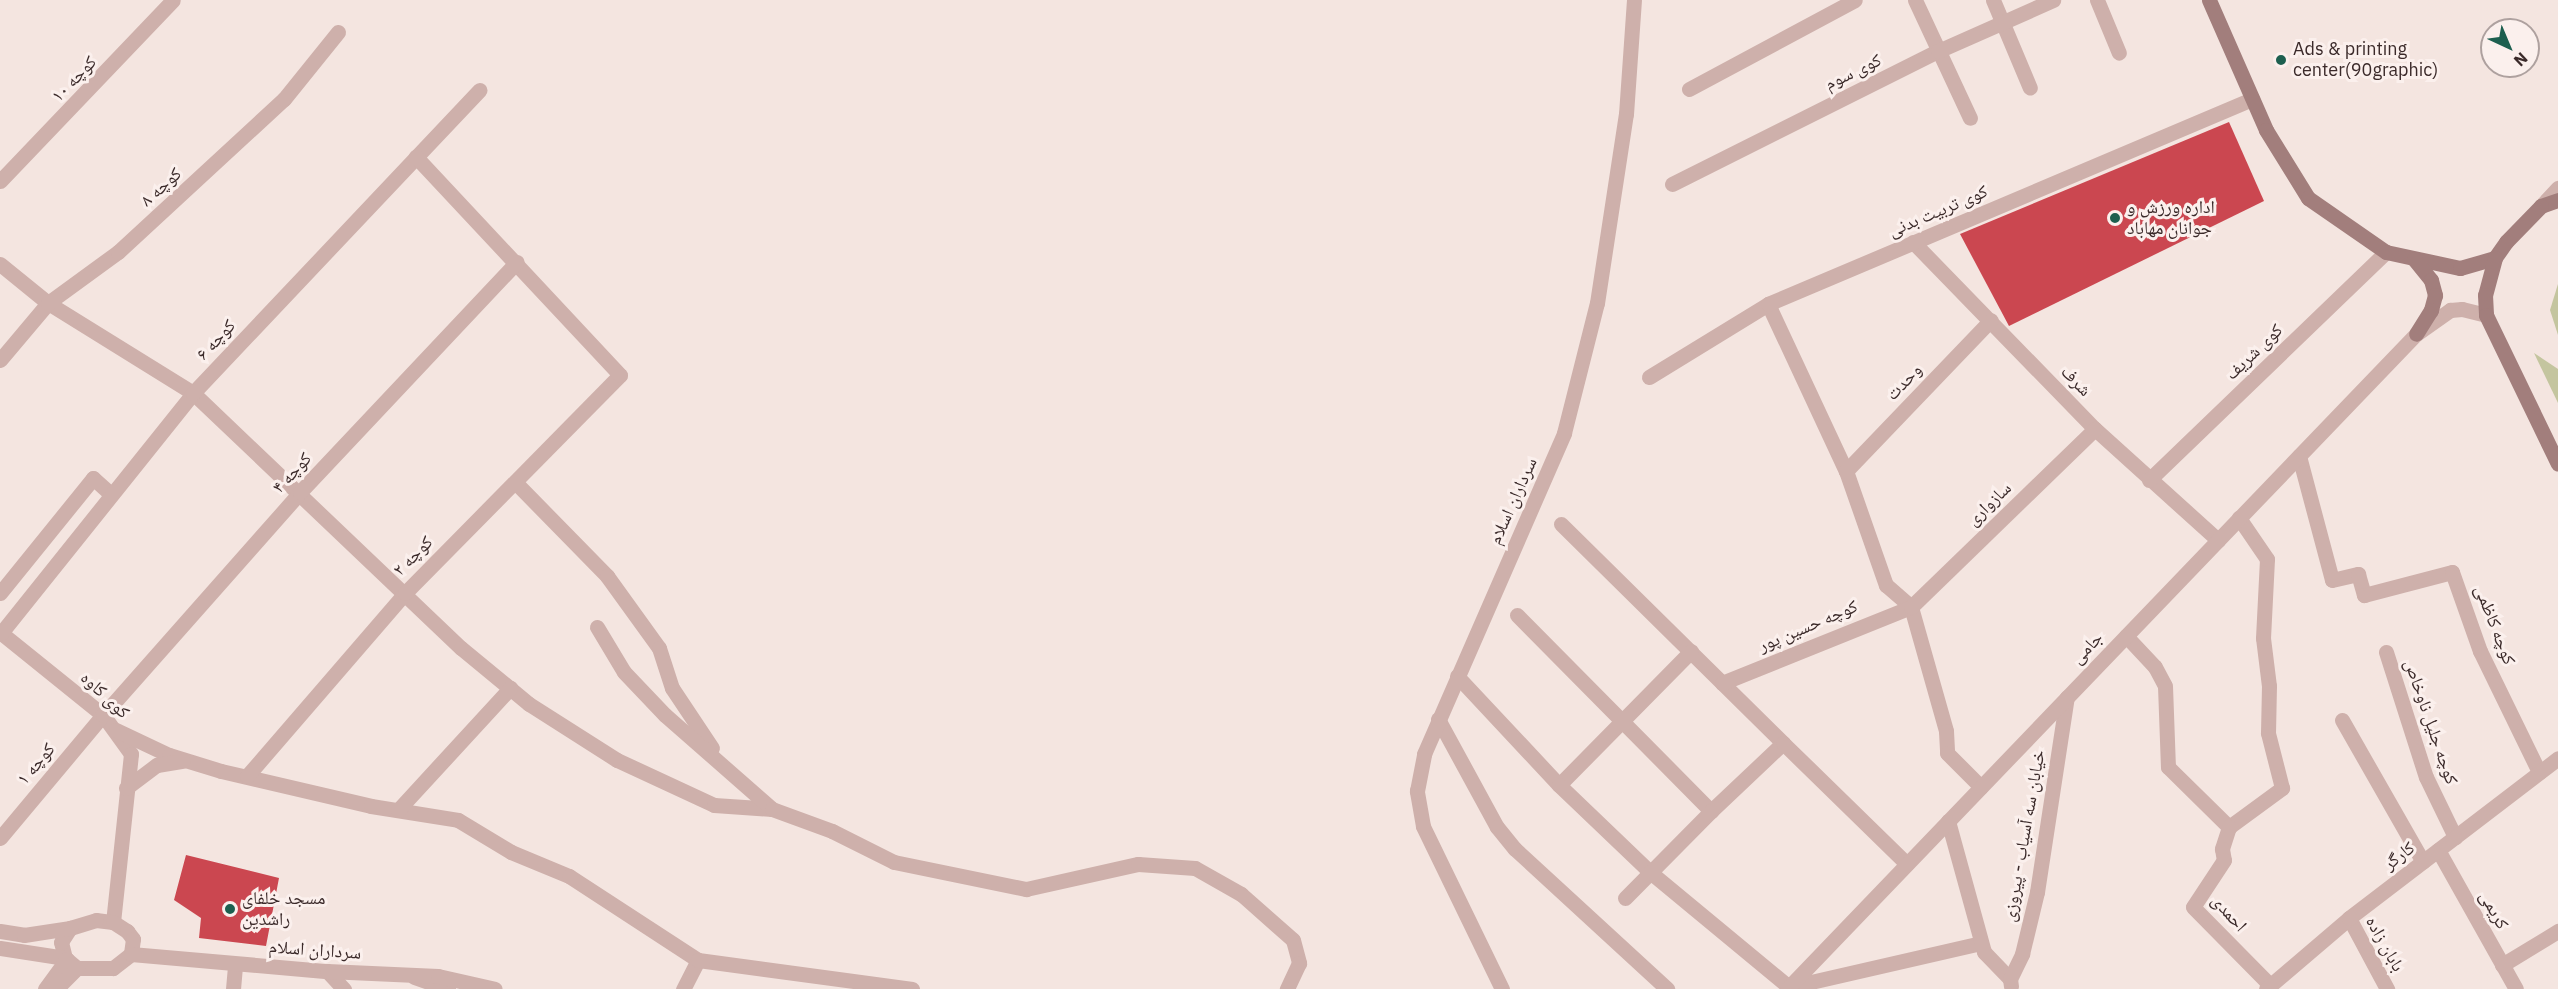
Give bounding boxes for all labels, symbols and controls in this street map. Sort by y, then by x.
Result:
north arrow [2480,18,2540,78]
place label: Ads & printing center(90graphic) [2293,39,2438,82]
text: N [2510,48,2532,71]
street label: کوی سوم [1821,49,1885,95]
street label: کوچه ۱۰ [47,51,101,107]
marker: Ads & printing center(90graphic) [2274,53,2288,67]
street label: کوچه ۸ [136,163,186,211]
street label: کوی تربیت بدنی [1885,180,1991,242]
place label: اداره ورزش و جوانان مهاباد [2127,197,2215,240]
marker: اداره ورزش و جوانان مهاباد [2108,211,2122,225]
street label: کوچه ۶ [192,315,240,365]
street label: کوی شریف [2221,319,2287,385]
street label: وحدت [1882,359,1926,405]
street label: شرف [2056,361,2096,401]
street label: کوچه ۴ [268,448,316,498]
street label: سرداران اسلام [1484,454,1542,548]
street label: سازواری [1962,477,2016,531]
street label: کوچه ۲ [388,531,438,581]
street label: کوچه کاظمی [2470,582,2520,668]
street label: کوچه حسین پور [1755,595,1861,657]
street label: جامی [2067,627,2107,669]
street label: کوچه جلیل ناوخاص [2400,657,2462,787]
street label: کوی کاوه [76,667,134,723]
street label: کوچه ۱ [12,739,60,789]
street label: خیابان سه آسیاب - پیروزی [1998,748,2050,924]
street label: کارگر [2379,837,2419,875]
street label: کریمی [2475,887,2513,933]
place label: مسجد خلفای راشدین [242,888,325,930]
street label: احمدی [2207,890,2251,936]
marker: مسجد خلفای راشدین [223,902,237,916]
street label: بابان زاده [2361,913,2409,975]
street label: سرداران اسلام [268,936,362,964]

